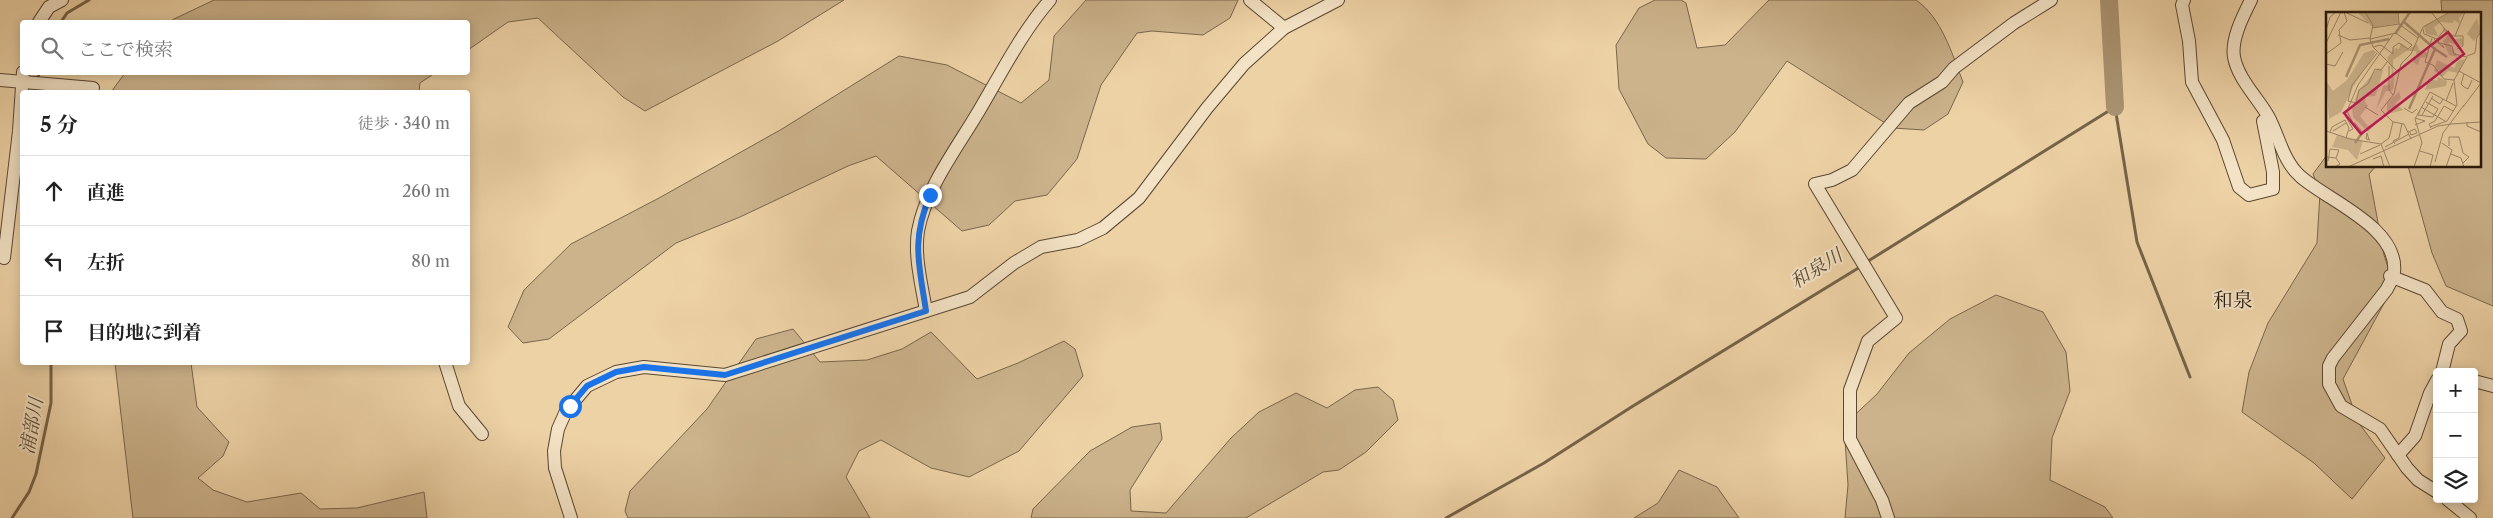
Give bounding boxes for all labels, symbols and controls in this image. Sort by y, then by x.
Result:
inset map [2326,12,2480,168]
search box [20,20,470,75]
icon: search [38,34,66,62]
text: ここで検索 [78,38,173,61]
text: 5 分 [40,112,78,137]
text: 徒歩 · 340 m [358,113,450,133]
icon: ahead [40,177,68,205]
text: 直進 [87,181,125,204]
text: 260 m [402,181,450,201]
route end [919,184,942,207]
water label: 和泉川 [1786,243,1848,293]
icon: left [40,247,68,275]
text: 左折 [87,251,125,274]
text: 80 m [411,251,450,271]
district label: 和泉 [2213,288,2253,312]
icon: arrive [40,317,68,345]
text: 目的地に到着 [87,321,201,344]
map controls [2433,368,2478,503]
button: + [2433,368,2478,413]
water label: 浦部川 [15,394,48,456]
route start [559,395,582,418]
button: − [2433,413,2478,458]
button: layers [2433,458,2478,503]

